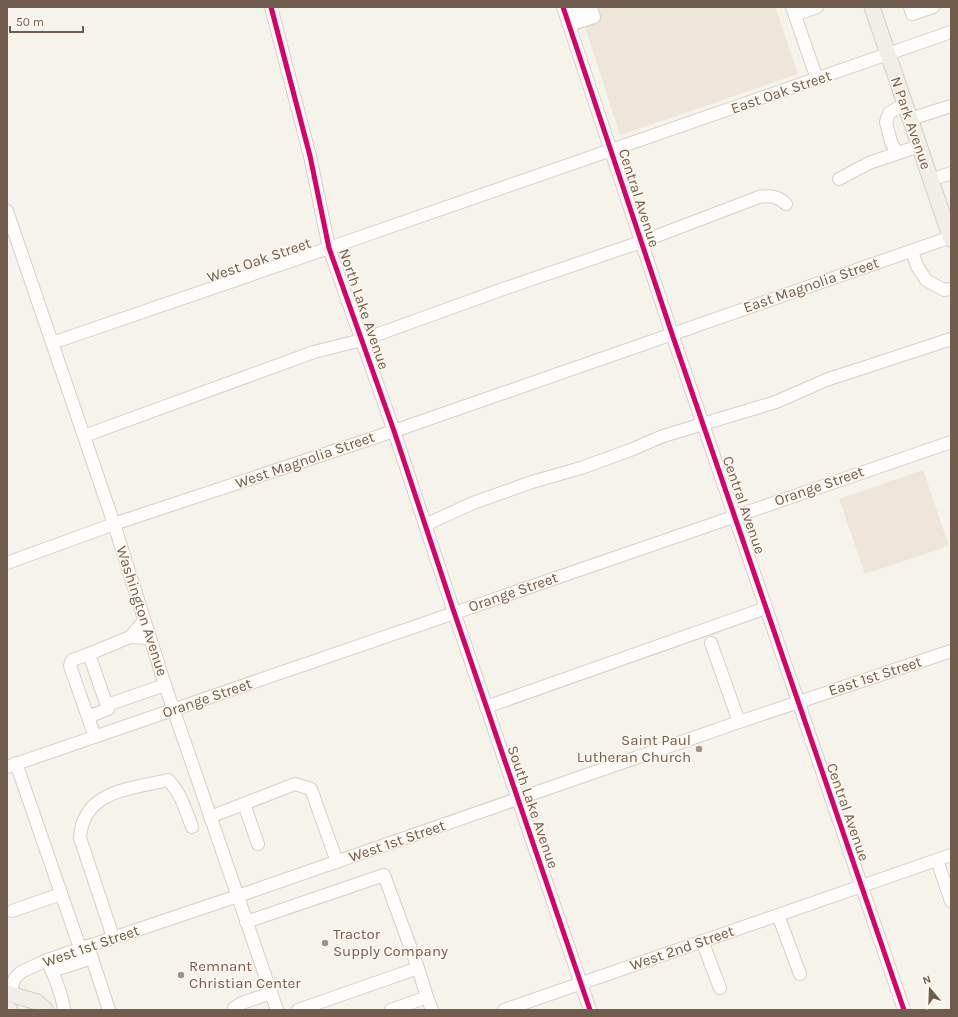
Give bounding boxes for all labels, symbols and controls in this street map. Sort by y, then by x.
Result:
scale bar [10,8,83,34]
text: 50 m [16,15,44,29]
street label: East Oak Street [728,66,834,118]
street label: N Park Avenue [887,74,935,172]
street label: Central Avenue [615,147,663,249]
street label: West Oak Street [205,234,314,286]
street label: North Lake Avenue [335,246,393,372]
street label: East Magnolia Street [741,253,881,317]
street label: West Magnolia Street [233,428,377,492]
street label: Central Avenue [719,454,769,556]
street label: Orange Street [772,462,866,510]
street label: Washington Avenue [112,544,172,678]
street label: Orange Street [466,568,560,616]
street label: East 1st Street [826,652,924,700]
street label: Orange Street [160,674,254,722]
place label: Saint Paul Lutheran Church [577,731,691,766]
street label: South Lake Avenue [503,743,563,871]
marker: Saint Paul Lutheran Church [694,744,704,754]
street label: Central Avenue [823,761,873,863]
street label: West 1st Street [346,816,448,866]
street label: West 1st Street [40,921,142,971]
street label: West 2nd Street [627,922,737,974]
place label: Tractor Supply Company [333,925,448,960]
marker: Tractor Supply Company [320,938,330,948]
place label: Remnant Christian Center [189,957,301,992]
north arrow [910,969,950,1009]
marker: Remnant Christian Center [176,970,186,980]
text: N [921,973,933,987]

